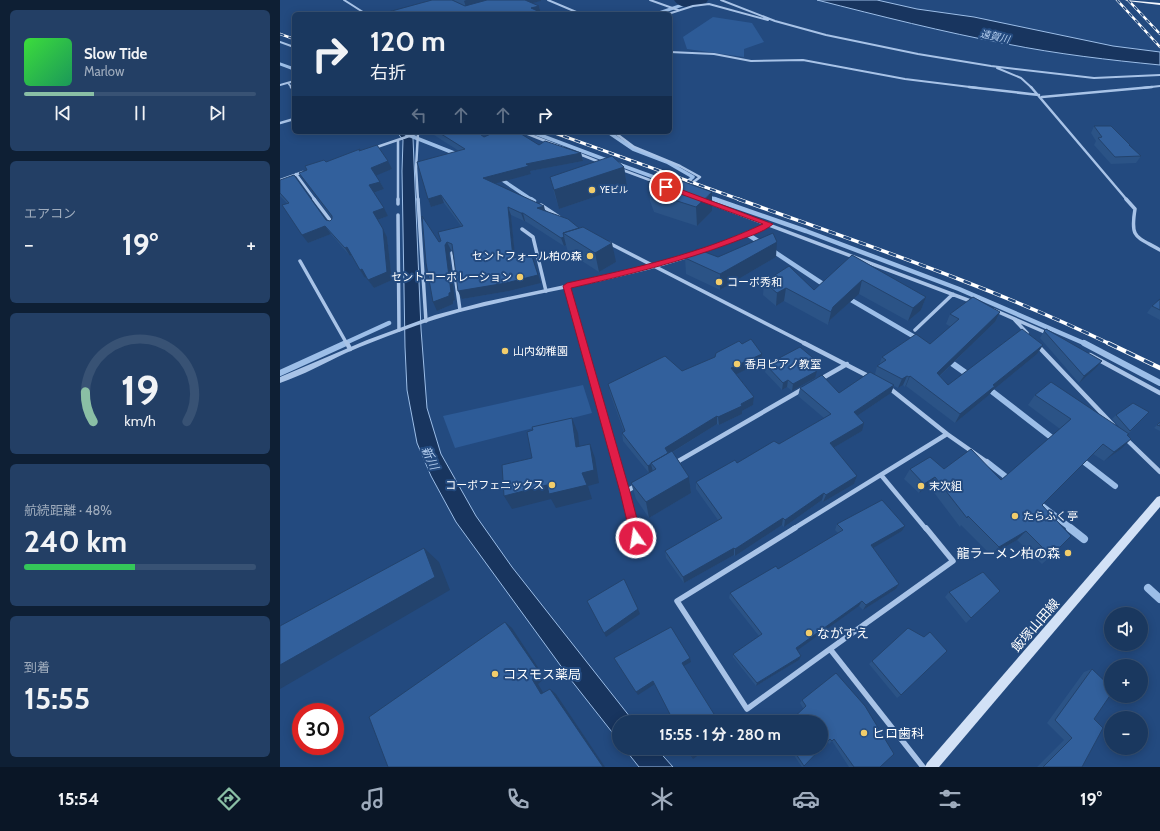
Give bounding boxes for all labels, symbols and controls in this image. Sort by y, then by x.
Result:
text: 120 m [370,24,446,58]
water label: 遠賀川 [979,27,1012,46]
icon: right [304,28,356,80]
text: Slow Tide [84,45,147,63]
text: 右折 [370,62,406,84]
text: Marlow [84,63,124,79]
icon: previous [52,102,74,124]
icon: pause [129,102,151,124]
icon: next [206,102,228,124]
icon: left [408,104,430,126]
icon: ahead [450,104,472,126]
icon: ahead [492,104,514,126]
icon: right [534,104,556,126]
pin [649,170,683,204]
icon: arrive [655,176,677,198]
place label: YEビル [599,184,628,195]
marker: YEビル [587,185,597,195]
text: エアコン [24,205,76,221]
text: 19° [122,226,158,263]
text: − [24,231,34,258]
text: + [246,231,256,258]
place label: セントフォール柏の森 [472,249,582,263]
marker: セントフォール柏の森 [585,251,595,261]
place label: セントコーポレーション [391,270,512,284]
marker: セントコーポレーション [515,272,525,282]
place label: コーポ秀和 [727,275,782,289]
marker: コーポ秀和 [714,277,724,287]
place label: 山内幼稚園 [513,344,568,358]
marker: 山内幼稚園 [500,346,510,356]
place label: 香月ピアノ教室 [745,357,821,371]
marker: 香月ピアノ教室 [732,359,742,369]
text: 19 [121,364,159,414]
text: km/h [124,411,156,429]
water label: 新川 [419,444,443,474]
place label: コーポフェニックス [445,478,544,492]
place label: 末次組 [929,479,962,493]
marker: コーポフェニックス [547,480,557,490]
marker: 末次組 [916,481,926,491]
text: 航続距離 · 48% [24,502,112,518]
place label: たらふく亭 [1023,509,1078,523]
marker: たらふく亭 [1010,511,1020,521]
position arrow [615,517,657,559]
text: 240 km [24,523,127,560]
place label: 龍ラーメン柏の森 [957,545,1060,561]
marker: 龍ラーメン柏の森 [1063,548,1073,558]
street label: 飯塚山田線 [1008,595,1062,655]
map controls [1104,607,1148,755]
button: sound [1104,607,1148,651]
place label: ながすえ [817,625,869,641]
marker: ながすえ [804,628,814,638]
text: 到着 [24,659,50,675]
button: + [1104,659,1148,703]
place label: コスモス薬局 [503,666,581,682]
marker: コスモス薬局 [490,669,500,679]
text: 15:55 [24,680,90,717]
speed limit sign: 30 [292,703,344,755]
button: − [1104,711,1148,755]
place label: ヒロ歯科 [872,725,924,741]
text: 15:55 · 1 分 · 280 m [659,726,781,744]
marker: ヒロ歯科 [859,728,869,738]
icon: directions [215,785,243,813]
icon: music [359,785,387,813]
icon: phone [504,785,532,813]
icon: climate [648,785,676,813]
icon: car [792,785,820,813]
icon: filters [936,785,964,813]
text: 15:54 [58,788,99,810]
text: 19° [1080,788,1102,810]

